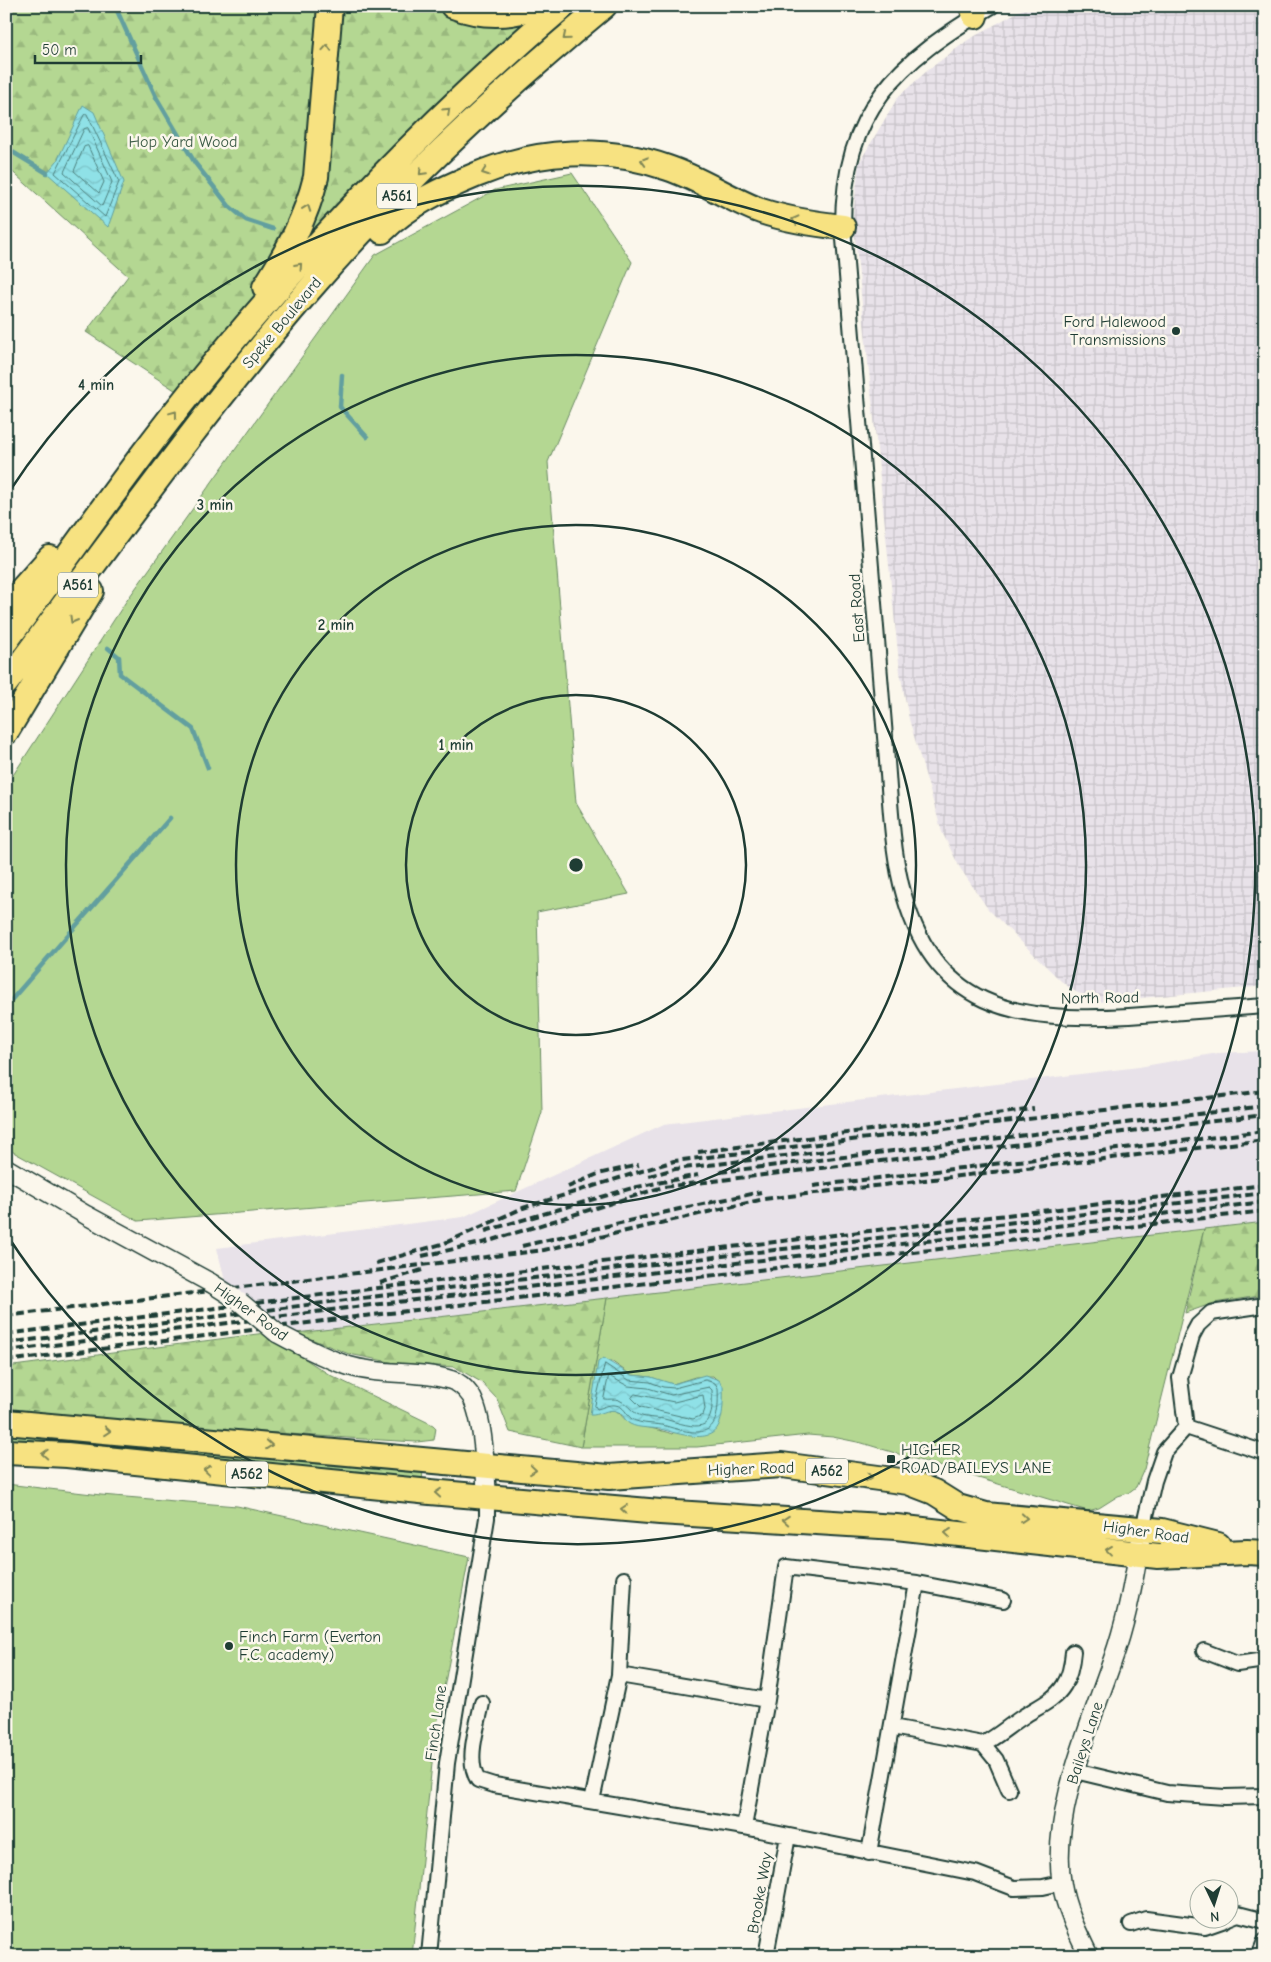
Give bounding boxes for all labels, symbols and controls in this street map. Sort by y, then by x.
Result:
scale bar [35,32,141,64]
one-way arrow [563,32,572,41]
text: 50 m [42,41,77,59]
one-way arrow [321,43,332,51]
one-way arrow [442,108,451,117]
park label: Hop Yard Wood [128,133,238,151]
one-way arrow [639,156,648,167]
one-way arrow [419,166,428,175]
one-way arrow [481,166,490,176]
road number: A561 [377,184,417,208]
one-way arrow [301,205,311,213]
one-way arrow [790,215,799,226]
one-way arrow [293,263,302,272]
street label: Speke Boulevard [239,274,325,372]
place label: Ford Halewood Transmissions [1063,313,1166,349]
marker: Ford Halewood Transmissions [1170,325,1182,337]
text: 4 min [78,376,114,394]
one-way arrow [169,411,177,420]
text: 3 min [197,496,233,514]
road number: A561 [58,572,98,598]
street label: East Road [846,573,868,643]
one-way arrow [70,615,80,624]
text: 2 min [318,616,354,634]
text: 1 min [439,736,473,754]
centre of rings [567,856,585,874]
street label: North Road [1061,988,1139,1008]
street label: Higher Road [211,1279,291,1345]
one-way arrow [103,1425,111,1436]
one-way arrow [265,1440,273,1451]
place label: HIGHER ROAD/BAILEYS LANE [901,1441,1052,1477]
one-way arrow [41,1448,49,1459]
marker: HIGHER ROAD/BAILEYS LANE [885,1453,897,1465]
street label: Higher Road [707,1458,795,1480]
road number: A562 [806,1458,848,1484]
road number: A562 [226,1462,268,1486]
one-way arrow [529,1464,537,1475]
one-way arrow [203,1465,211,1476]
one-way arrow [865,1471,873,1482]
one-way arrow [434,1488,442,1499]
one-way arrow [619,1503,627,1514]
one-way arrow [1020,1512,1028,1523]
one-way arrow [781,1515,789,1526]
street label: Higher Road [1102,1517,1190,1547]
one-way arrow [943,1528,951,1539]
one-way arrow [1105,1545,1113,1556]
place label: Finch Farm (Everton F.C. academy) [239,1628,381,1664]
marker: Finch Farm (Everton F.C. academy) [223,1640,235,1652]
street label: Finch Lane [422,1684,450,1762]
street label: Baileys Lane [1063,1700,1107,1786]
street label: Brooke Way [744,1850,776,1935]
north arrow [1188,1880,1238,1930]
text: N [1210,1908,1220,1925]

